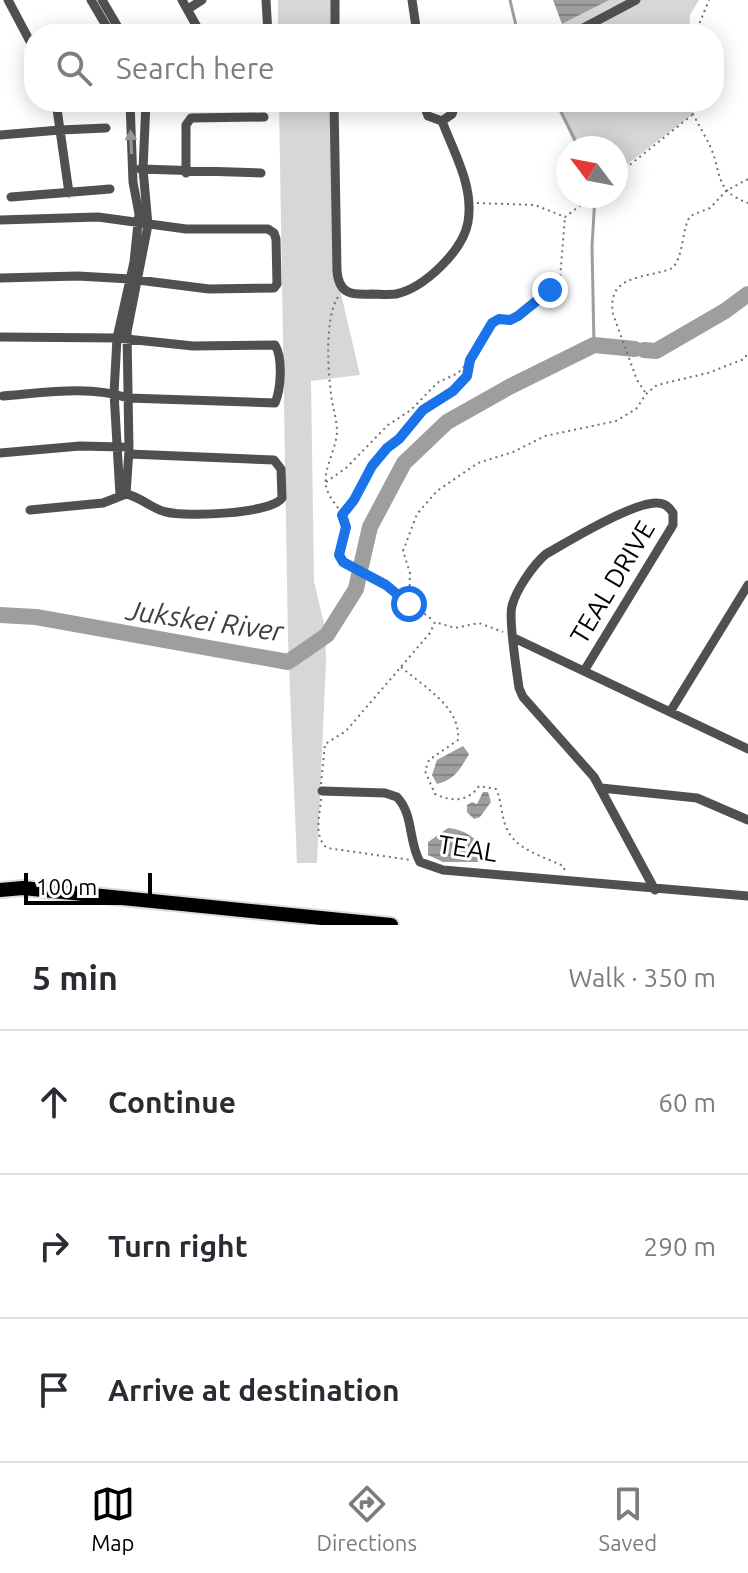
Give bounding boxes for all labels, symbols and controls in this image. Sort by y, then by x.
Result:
search box [24,24,724,112]
icon: search [52,46,96,90]
text: Search here [116,51,275,85]
one-way arrow [125,129,138,154]
north arrow [556,136,628,208]
route end [532,272,568,308]
street label: TEAL DRIVE [564,515,660,649]
route start [391,586,427,622]
water label: Jukskei River [123,593,287,647]
street label: TEAL [436,829,500,867]
scale bar [24,869,152,905]
text: 100 m [36,874,97,899]
text: 5 min [32,958,118,996]
text: Walk · 350 m [568,963,716,992]
icon: ahead [32,1080,76,1124]
text: Continue [108,1085,236,1119]
text: 60 m [658,1088,716,1117]
icon: right [32,1224,76,1268]
text: Turn right [108,1229,248,1263]
text: 290 m [644,1232,716,1261]
icon: arrive [32,1368,76,1412]
text: Arrive at destination [108,1373,400,1407]
tab: Map [91,1482,135,1555]
tab: Directions [316,1482,417,1555]
tab: Saved [599,1482,657,1555]

